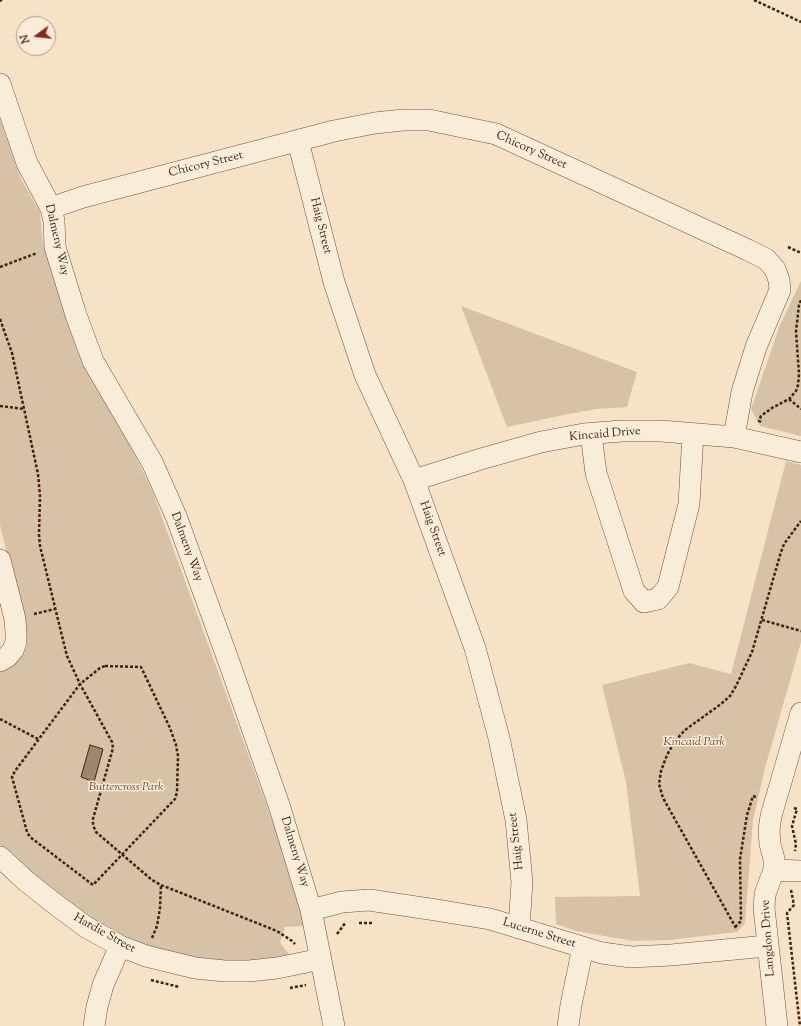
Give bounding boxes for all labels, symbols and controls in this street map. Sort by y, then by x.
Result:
north arrow [16,16,56,56]
text: N [17,33,34,45]
street label: Chicory Street [493,129,569,173]
street label: Chicory Street [167,149,245,181]
street label: Haig Street [306,196,334,256]
street label: Dalmeny Way [41,203,71,277]
street label: Kincaid Drive [569,425,641,445]
street label: Haig Street [415,499,449,559]
street label: Dalmeny Way [167,510,205,584]
park label: Kincaid Park [663,736,725,750]
park label: Buttercross Park [89,781,163,795]
street label: Haig Street [506,811,528,871]
street label: Dalmeny Way [276,815,312,889]
street label: Langdon Drive [759,899,779,977]
street label: Hardie Street [71,911,137,957]
street label: Lucerne Street [501,916,577,952]

